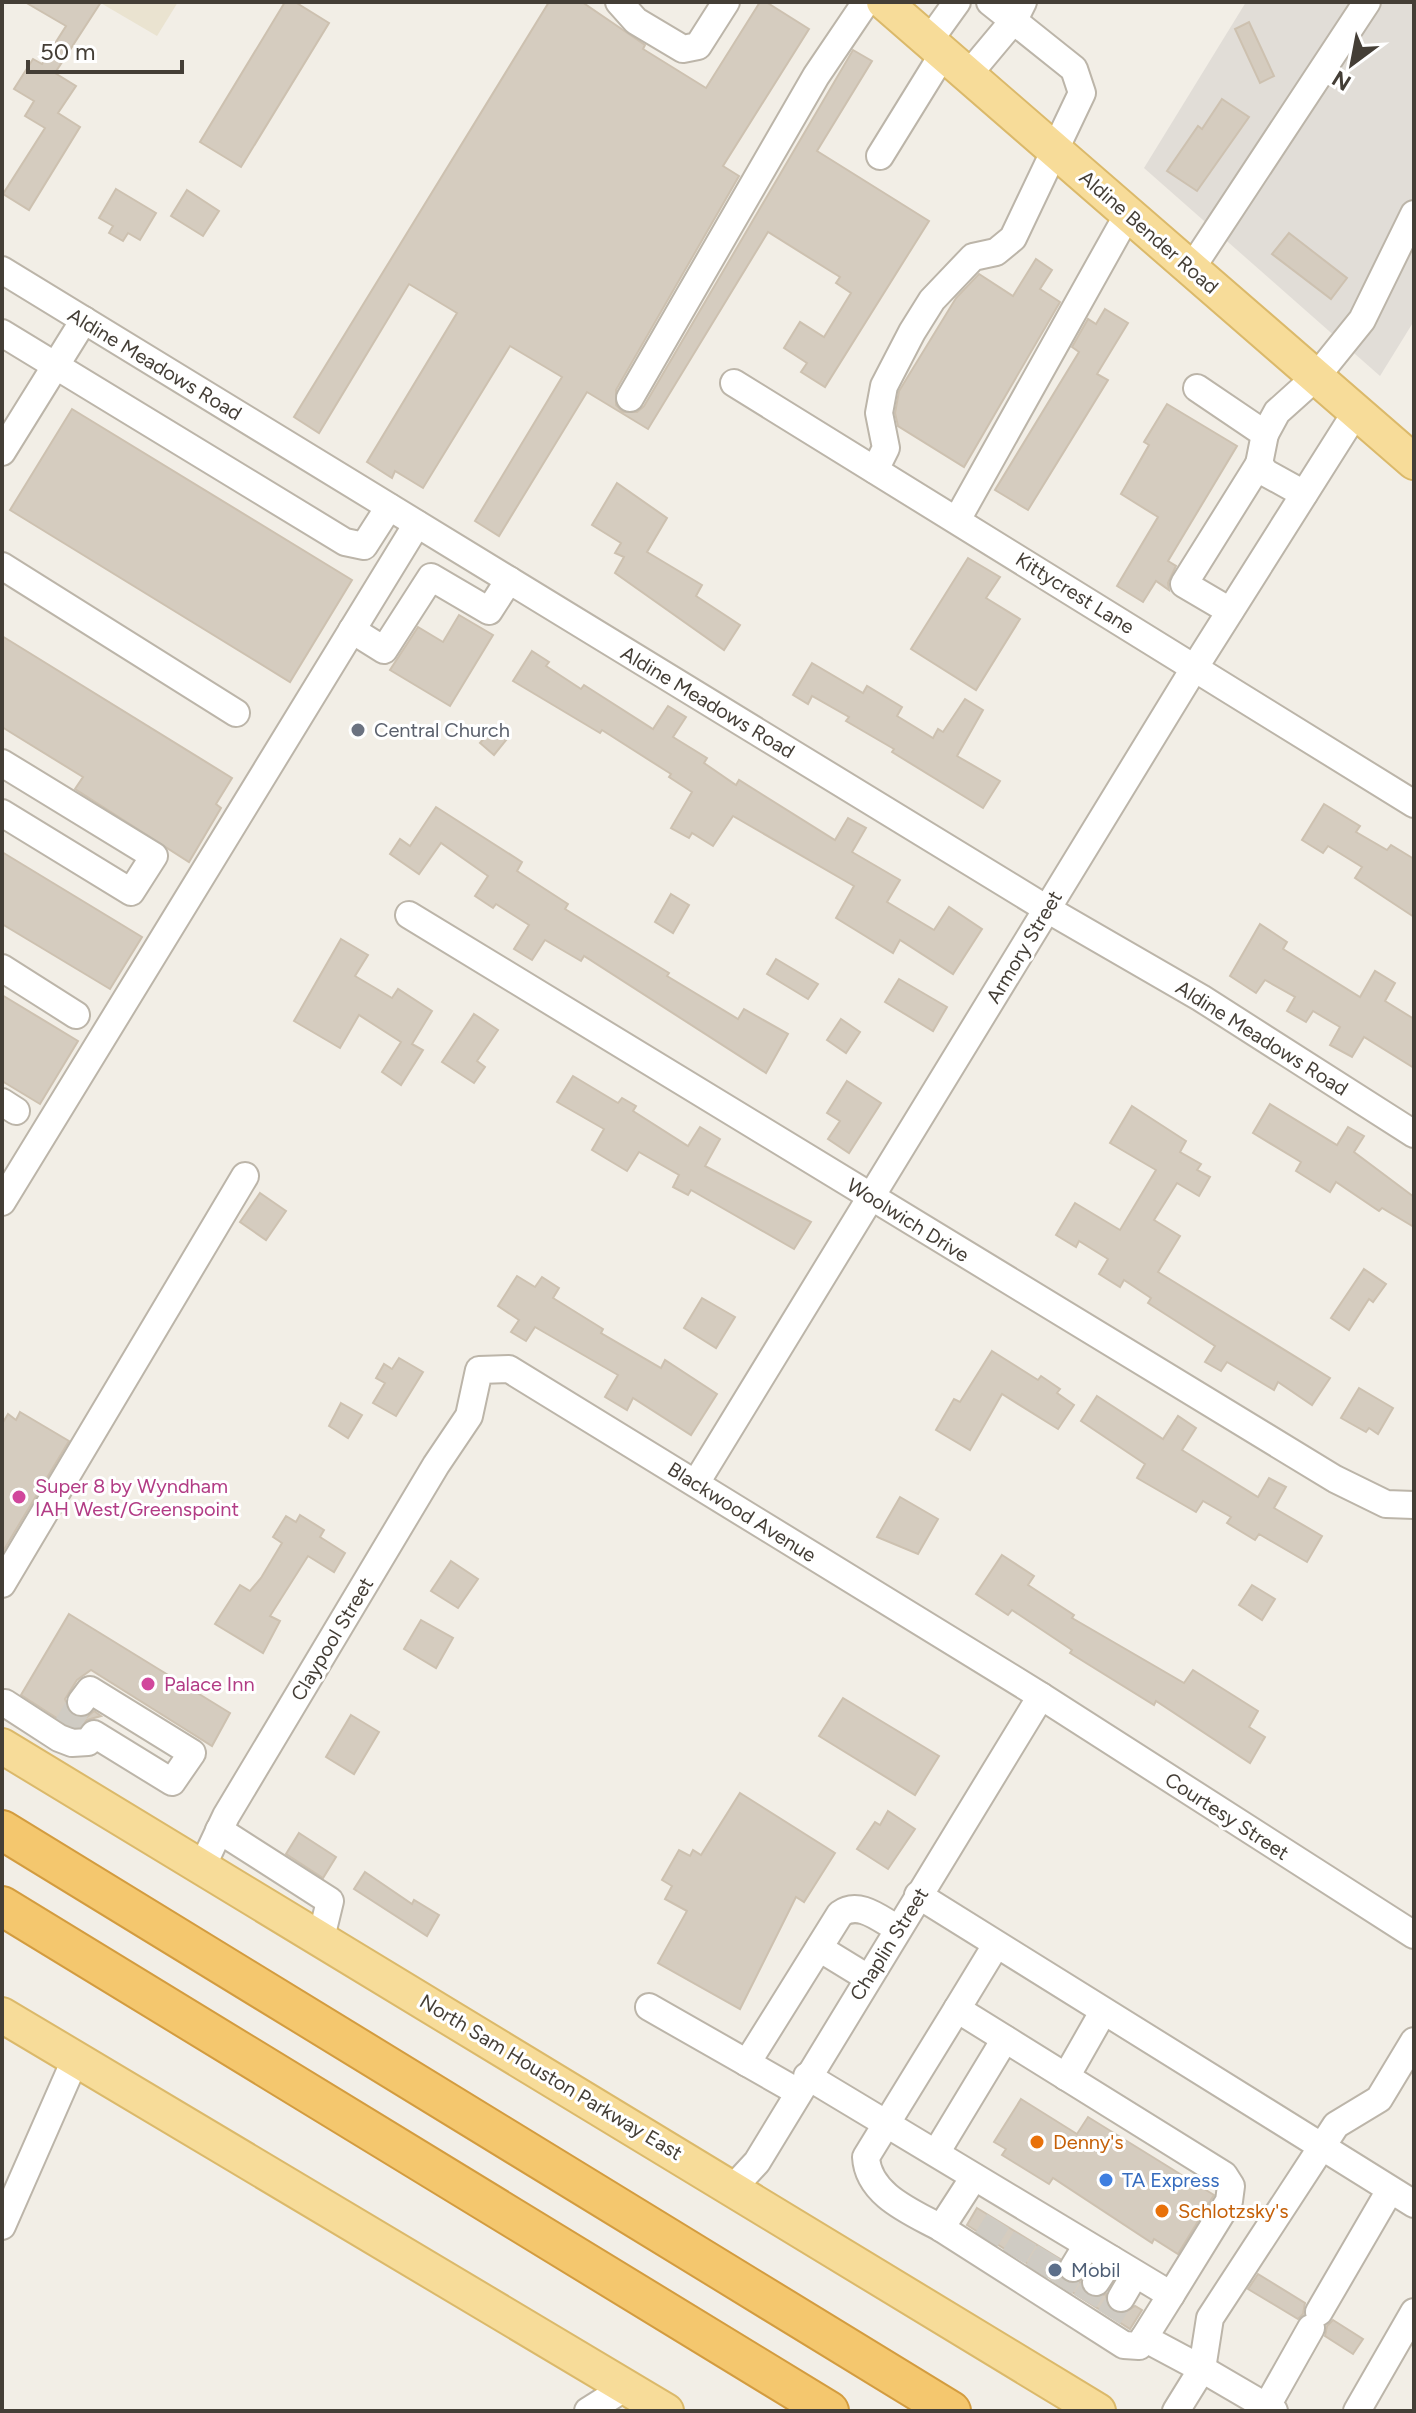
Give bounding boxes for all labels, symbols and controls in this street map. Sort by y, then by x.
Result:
scale bar [28,24,182,74]
north arrow [1312,24,1392,104]
text: 50 m [40,37,96,66]
text: N [1327,65,1356,96]
street label: Aldine Bender Road [1075,165,1223,299]
street label: Aldine Meadows Road [64,303,246,425]
street label: Kittycrest Lane [1011,547,1139,639]
street label: Aldine Meadows Road [617,641,799,763]
place label: Central Church [374,718,510,742]
marker: Central Church [349,721,367,739]
street label: Armory Street [981,886,1067,1008]
street label: Aldine Meadows Road [1172,975,1352,1101]
street label: Woolwich Drive [842,1173,974,1267]
street label: Blackwood Avenue [663,1457,821,1567]
place label: Super 8 by Wyndham IAH West/Greenspoint [35,1474,239,1521]
marker: Super 8 by Wyndham IAH West/Greenspoint [10,1488,28,1506]
street label: Claypool Street [286,1573,378,1705]
place label: Palace Inn [164,1672,255,1696]
marker: Palace Inn [139,1675,157,1693]
street label: Courtesy Street [1160,1767,1294,1865]
street label: Chaplin Street [845,1883,933,2005]
street label: North Sam Houston Parkway East [415,1989,687,2165]
place label: Denny's [1053,2130,1124,2154]
marker: Denny's [1028,2133,1046,2151]
place label: TA Express [1122,2168,1220,2192]
marker: TA Express [1097,2171,1115,2189]
place label: Schlotzsky's [1178,2199,1289,2223]
marker: Schlotzsky's [1153,2202,1171,2220]
place label: Mobil [1071,2258,1120,2282]
marker: Mobil [1046,2261,1064,2279]

